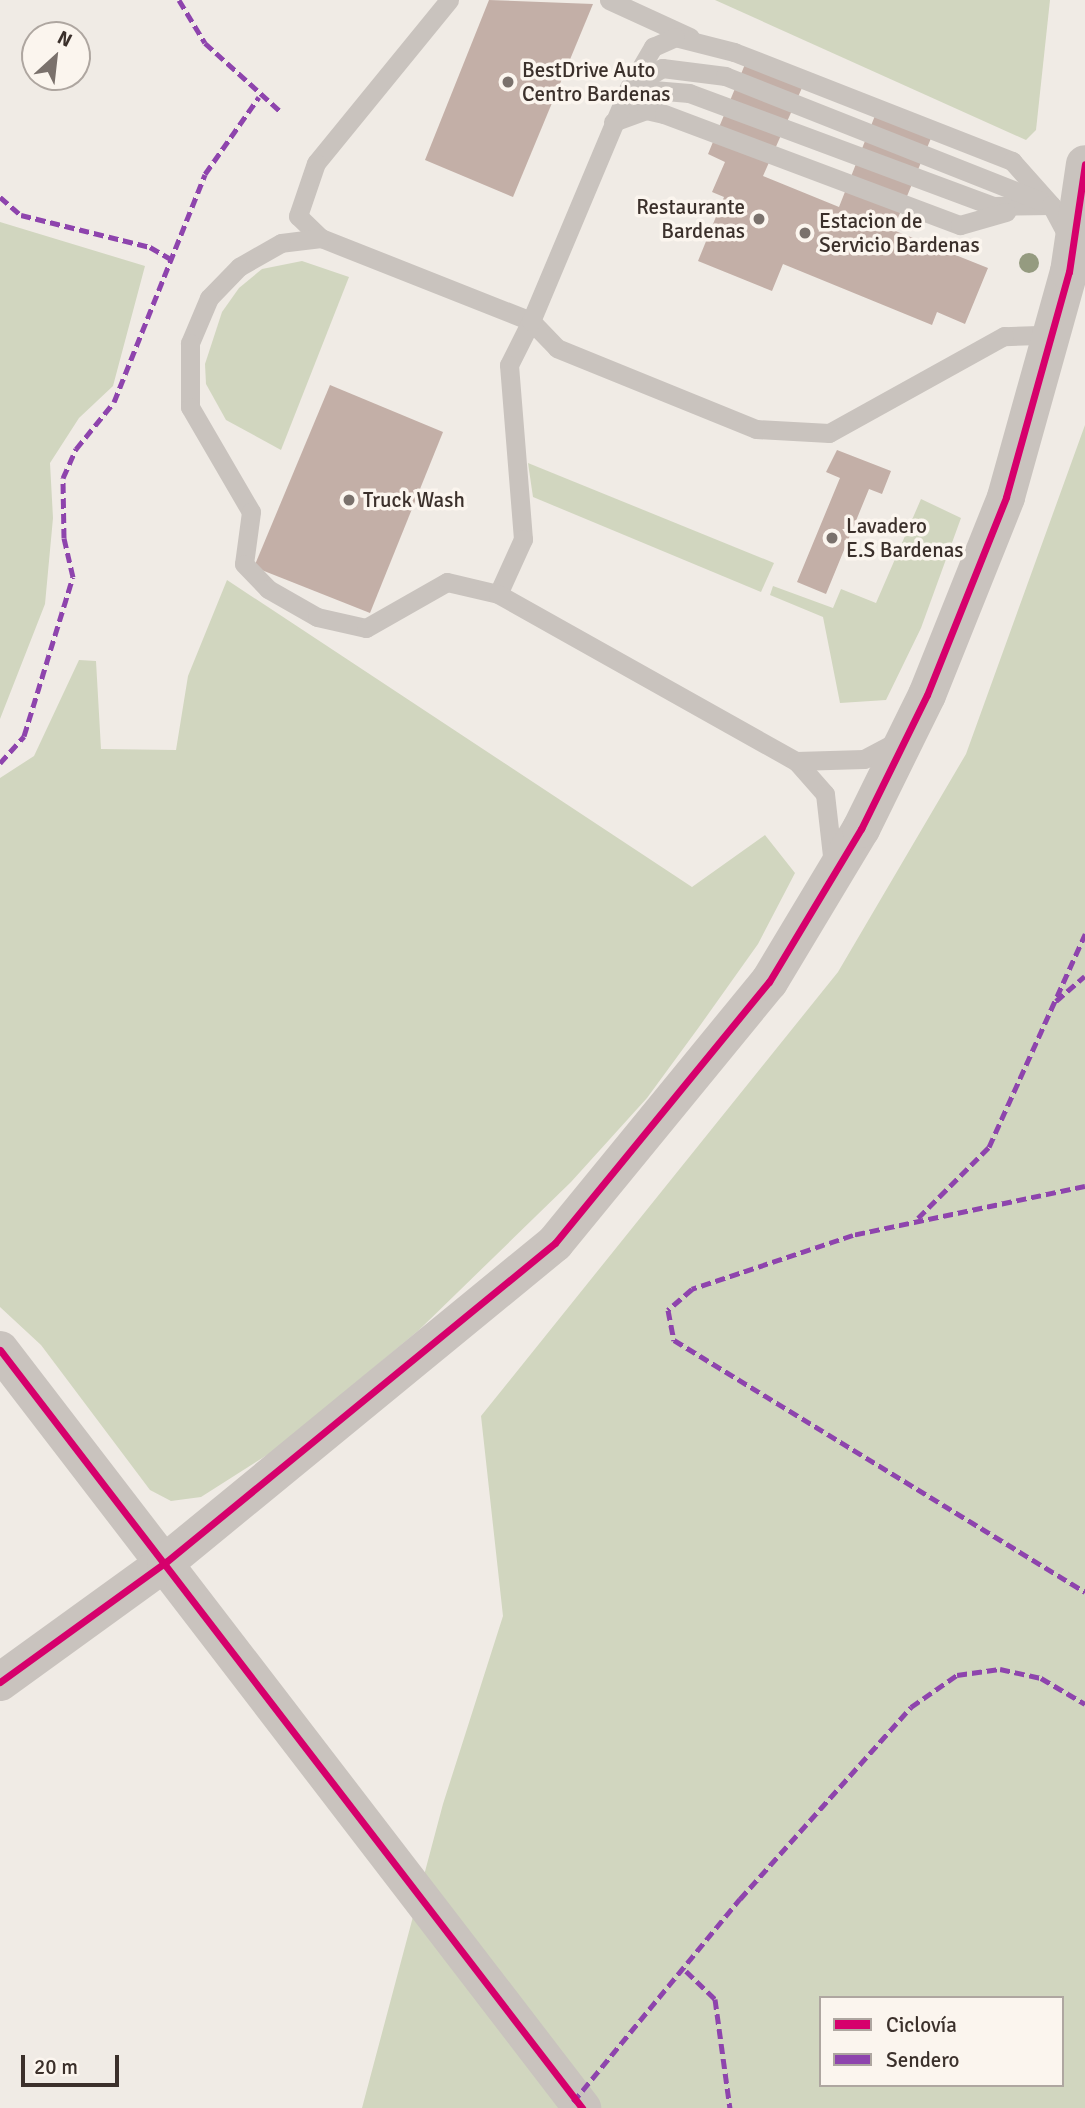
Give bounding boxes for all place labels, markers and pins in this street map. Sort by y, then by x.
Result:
place label: BestDrive Auto Centro Bardenas [522,57,671,107]
marker: BestDrive Auto Centro Bardenas [500,74,516,90]
place label: Restaurante Bardenas [636,194,745,244]
place label: Estacion de Servicio Bardenas [819,208,980,258]
marker: Restaurante Bardenas [751,211,767,227]
marker: Estacion de Servicio Bardenas [797,225,813,241]
place label: Truck Wash [363,487,465,513]
marker: Truck Wash [341,492,357,508]
place label: Lavadero E.S Bardenas [846,513,964,563]
marker: Lavadero E.S Bardenas [824,530,840,546]

